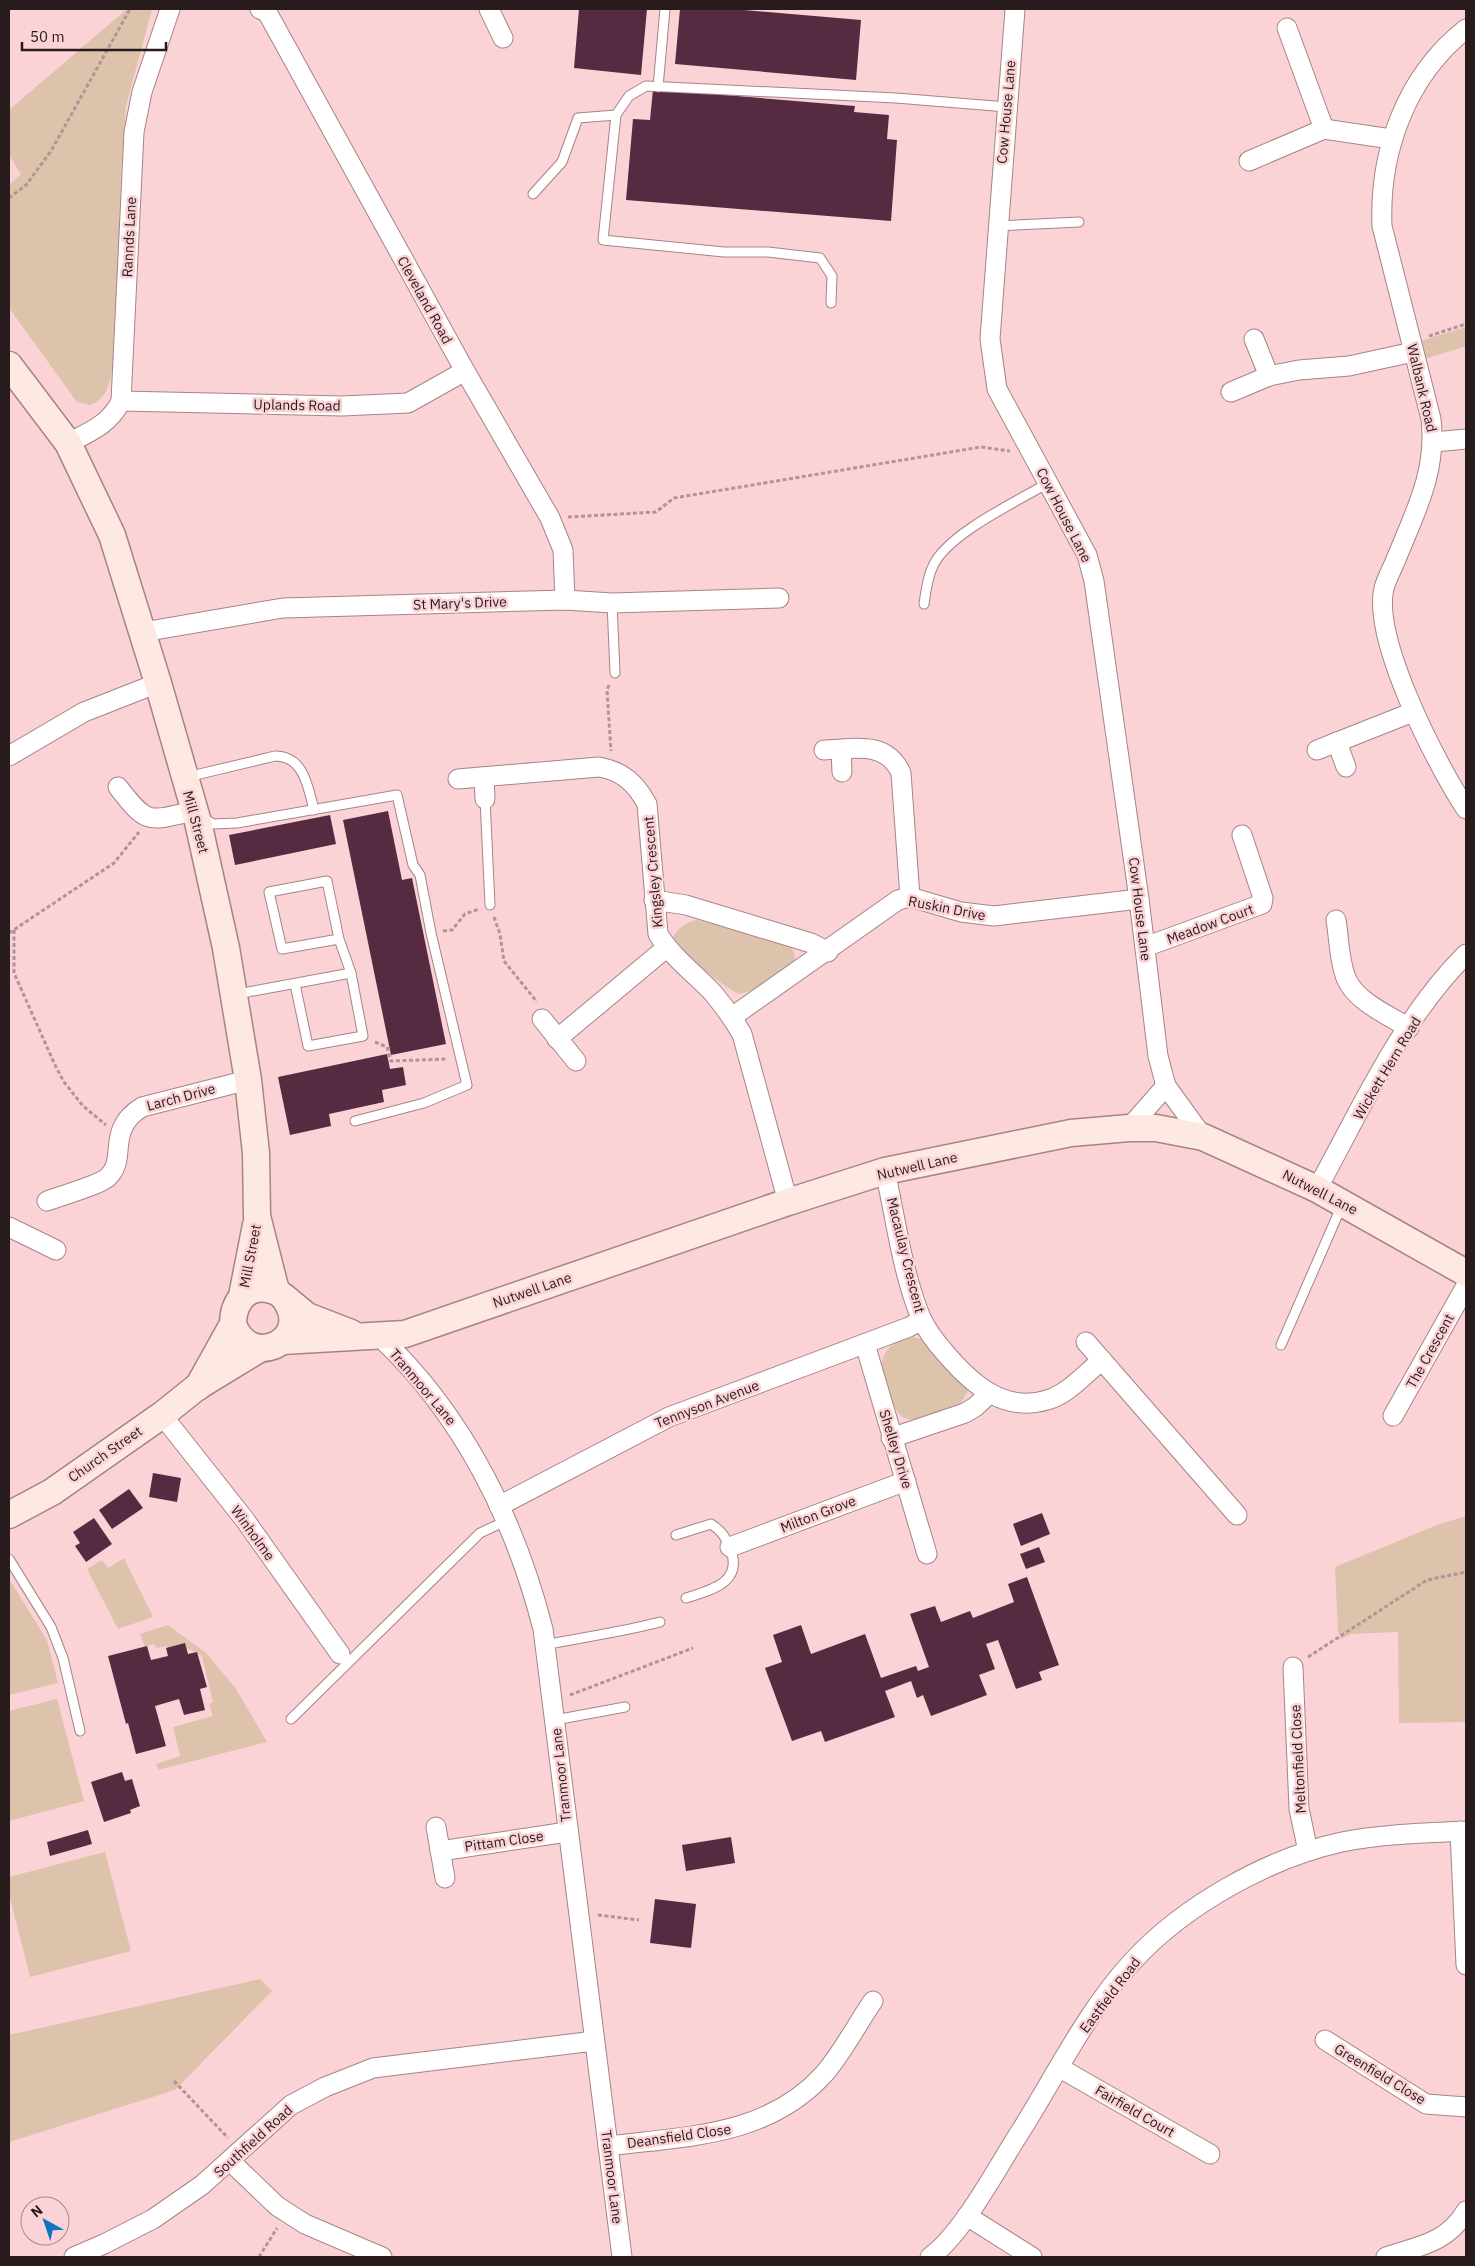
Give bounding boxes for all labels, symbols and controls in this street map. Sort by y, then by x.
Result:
scale bar [22,20,166,52]
text: 50 m [30,27,65,46]
street label: Cow House Lane [992,59,1020,165]
street label: Rannds Lane [118,196,140,278]
street label: Cleveland Road [394,253,456,347]
street label: Walbank Road [1403,342,1441,434]
street label: Uplands Road [253,395,341,415]
street label: Cow House Lane [1032,465,1096,566]
street label: St Mary's Drive [413,592,507,614]
street label: Mill Street [179,789,213,855]
street label: Kingsley Crescent [639,815,667,929]
street label: Cow House Lane [1125,856,1155,962]
street label: Ruskin Drive [907,892,987,924]
street label: Meadow Court [1164,900,1256,948]
street label: Wickett Hern Road [1349,1013,1425,1123]
street label: Larch Drive [145,1079,218,1115]
street label: Nutwell Lane [875,1148,959,1184]
street label: Nutwell Lane [1279,1165,1361,1219]
street label: Macaulay Crescent [883,1195,929,1315]
street label: Mill Street [235,1223,265,1289]
street label: Nutwell Lane [490,1268,574,1312]
street label: The Crescent [1402,1310,1458,1392]
street label: Tranmoor Lane [386,1345,460,1429]
street label: Tennyson Avenue [652,1376,762,1432]
street label: Shelley Drive [875,1407,917,1491]
street label: Church Street [64,1422,146,1486]
street label: Milton Grove [778,1491,859,1537]
street label: Winholme [227,1502,279,1564]
street label: Meltonfield Close [1286,1704,1310,1814]
street label: Tranmoor Lane [547,1727,575,1823]
street label: Pittam Close [463,1827,545,1855]
street label: Eastfield Road [1076,1954,1144,2036]
street label: Greenfield Close [1331,2040,1429,2109]
street label: Fairfield Court [1092,2081,1178,2141]
street label: Southfield Road [210,2101,296,2181]
street label: Deansfield Close [626,2120,733,2152]
street label: Tranmoor Lane [597,2129,627,2225]
north arrow [20,2196,70,2246]
text: N [27,2201,46,2221]

